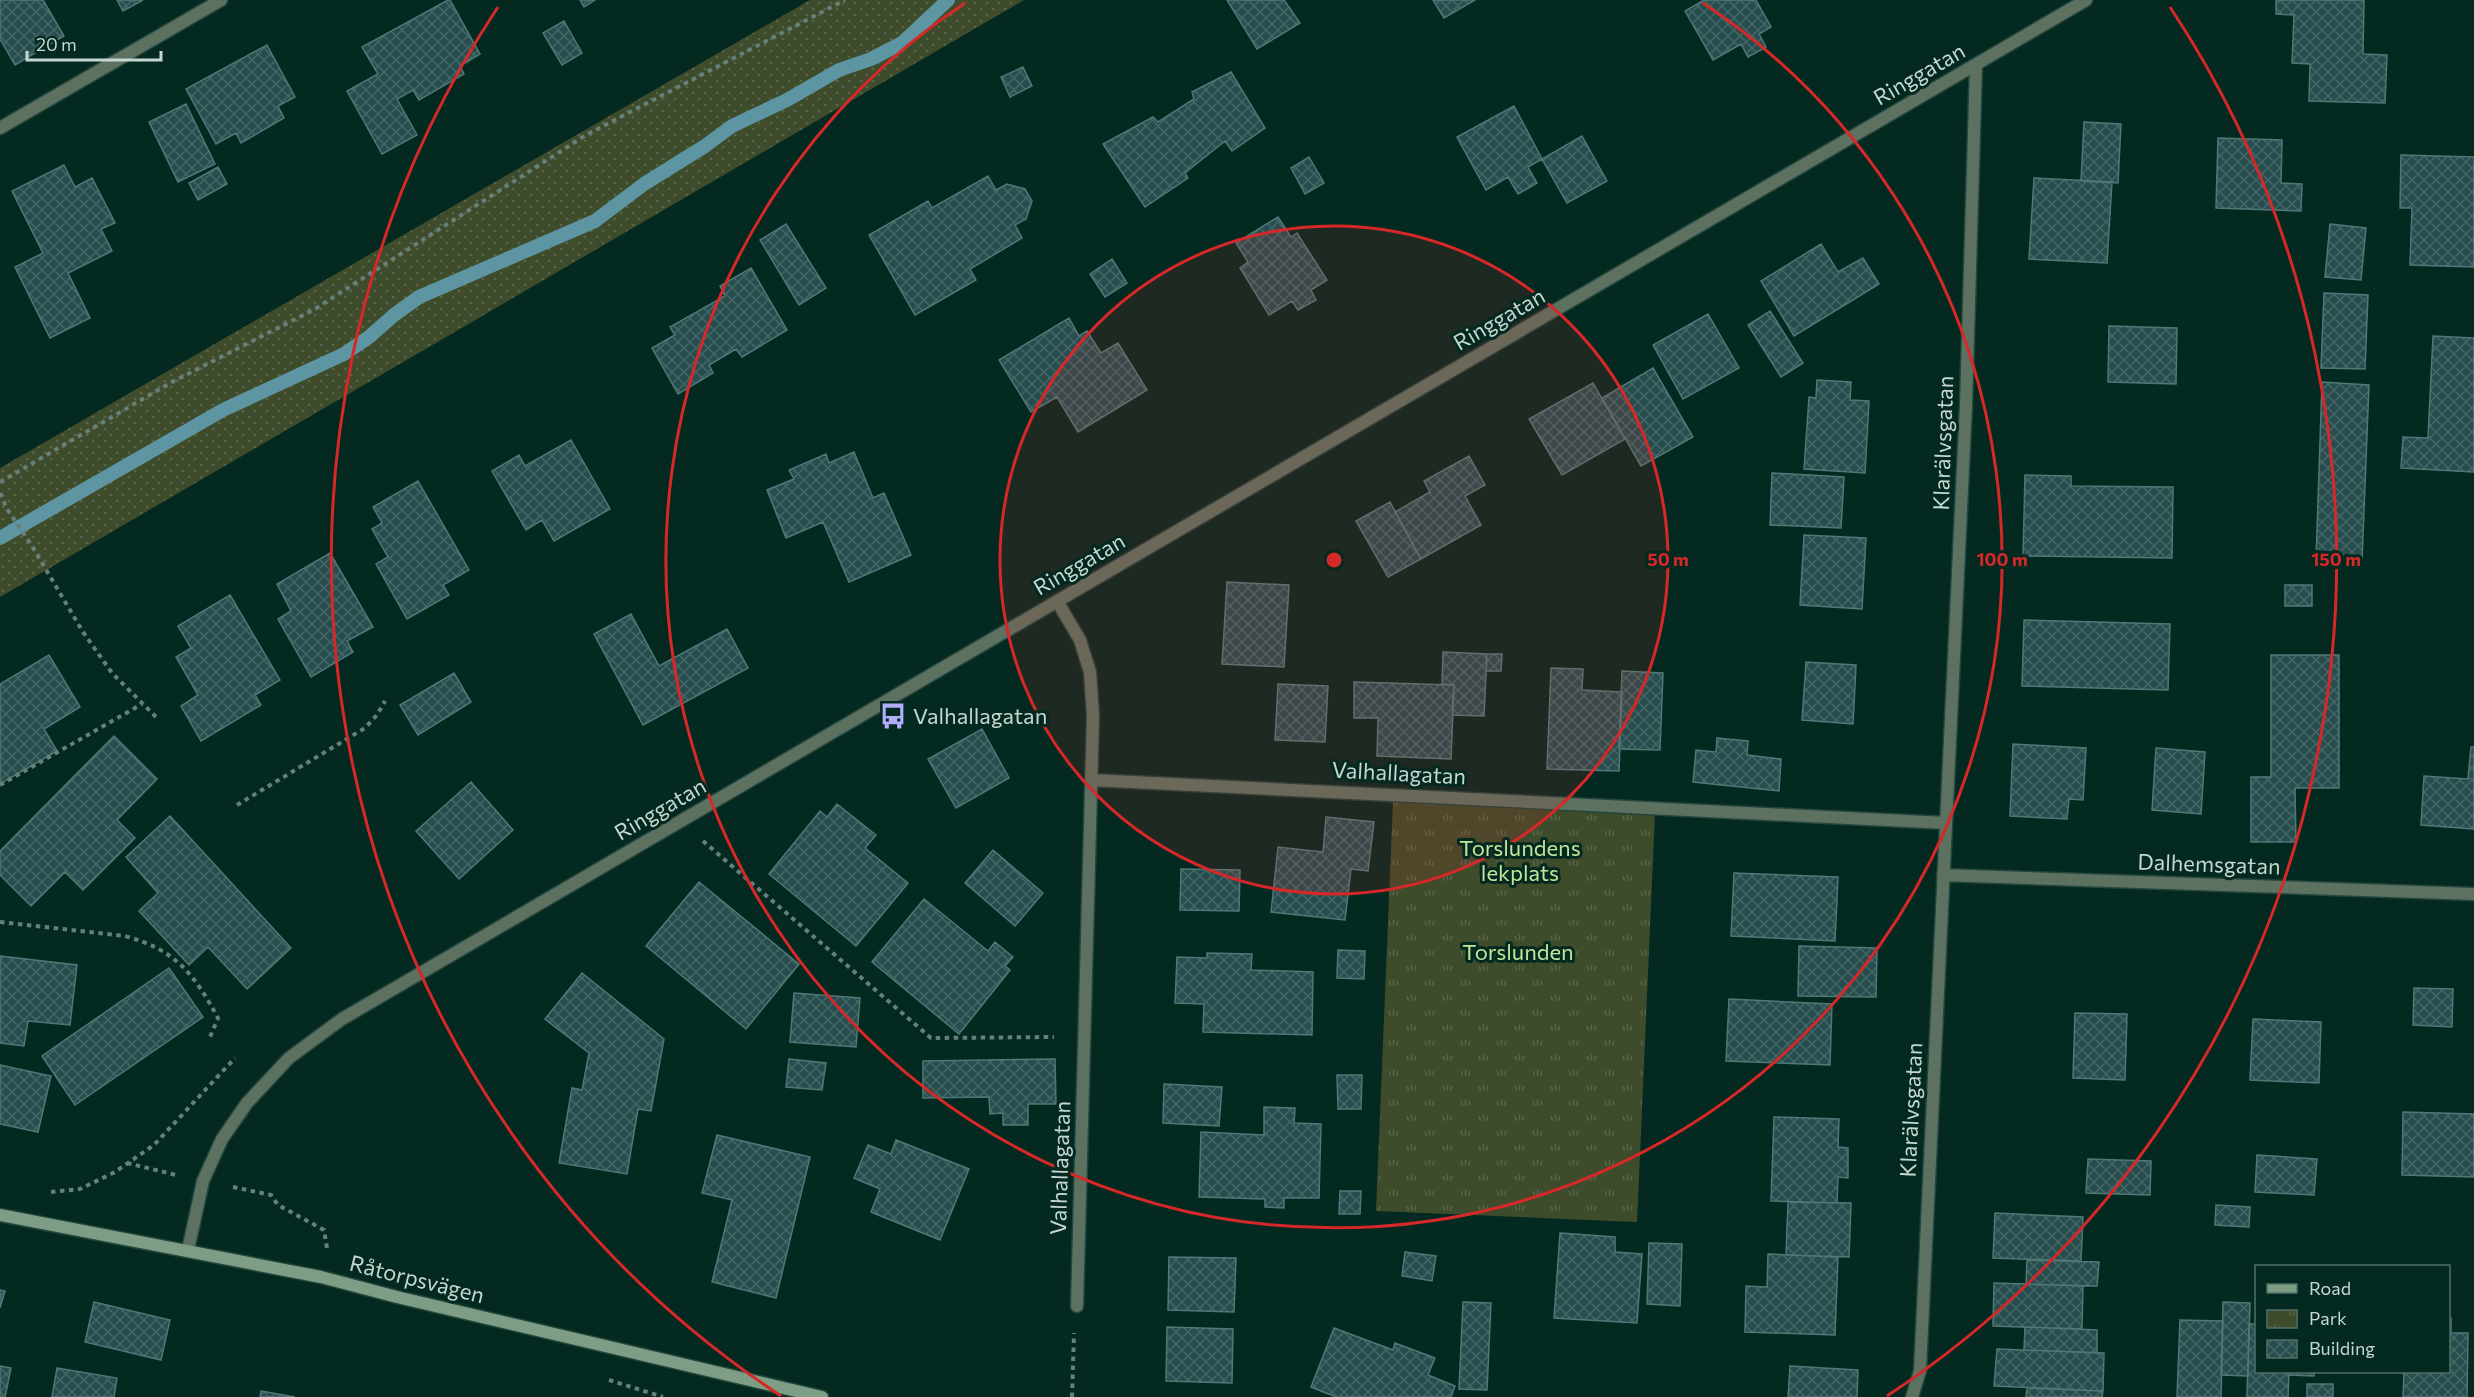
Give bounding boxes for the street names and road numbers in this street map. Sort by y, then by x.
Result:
street label: Ringgatan [1868,37,1969,111]
street label: Ringgatan [1448,282,1549,356]
street label: Klarälvsgatan [1927,375,1958,511]
street label: Ringgatan [1028,527,1129,601]
street label: Valhallagatan [1331,756,1467,789]
street label: Ringgatan [609,772,710,846]
street label: Dalhemsgatan [2137,848,2281,879]
street label: Klarälvsgatan [1893,1042,1928,1178]
street label: Valhallagatan [1044,1100,1075,1236]
street label: Råtorpsvägen [347,1249,487,1308]

